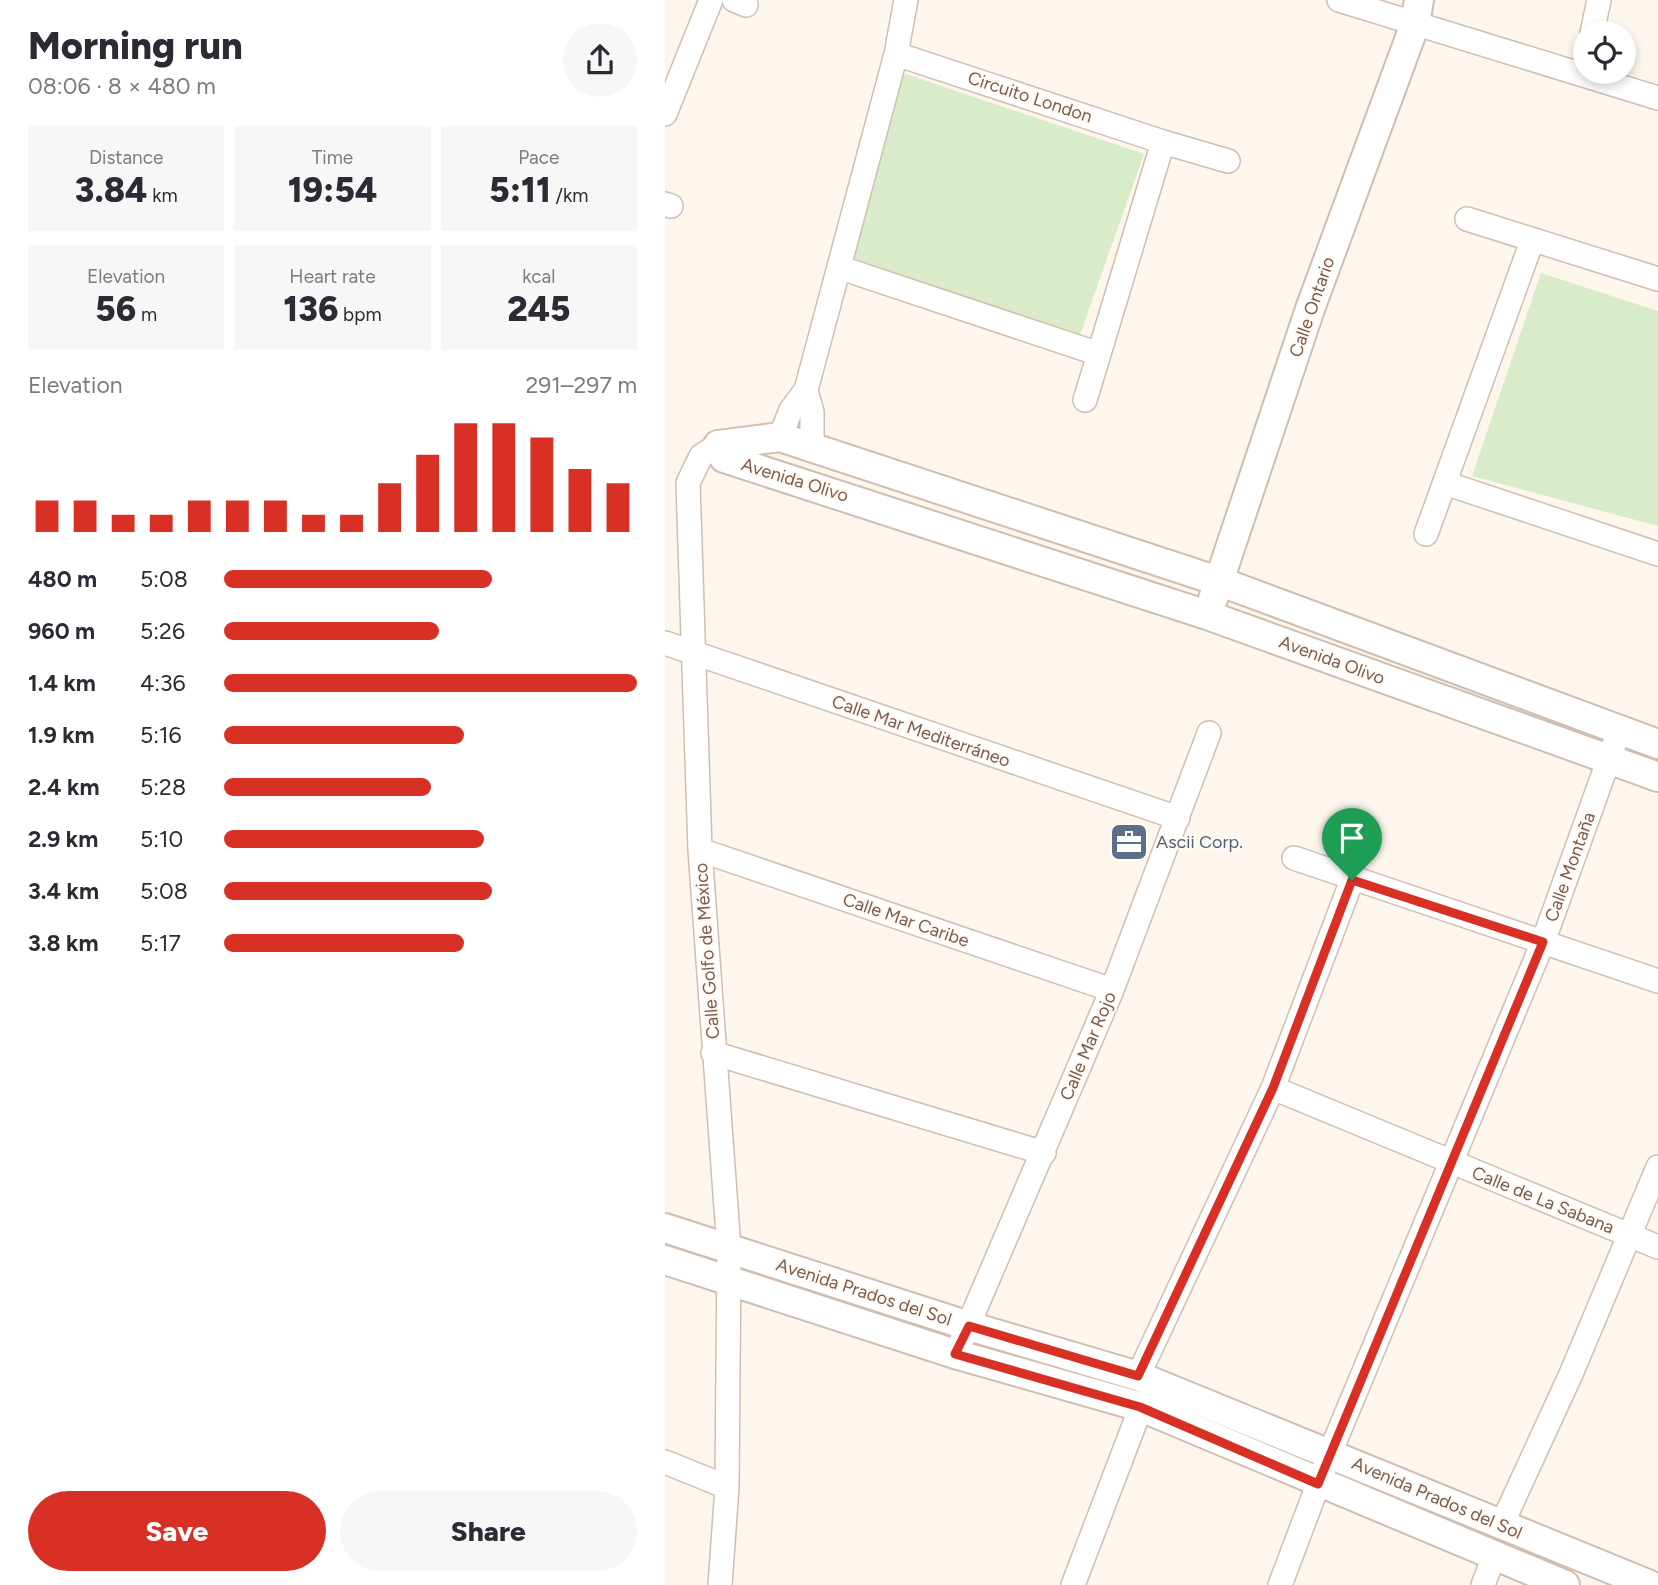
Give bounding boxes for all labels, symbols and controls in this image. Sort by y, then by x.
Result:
map controls [1573,21,1636,84]
button: locate [1573,21,1636,84]
text: Morning run [28,23,243,69]
button: share [563,23,637,97]
street label: Circuito London [965,66,1095,128]
text: 08:06 · 8 × 480 m [28,72,216,100]
text: Distance [89,146,163,169]
text: Time [312,146,353,169]
text: Pace [518,146,559,169]
text: 3.84 [75,169,147,211]
text: 19:54 [288,169,377,211]
text: 5:11 [489,169,551,211]
text: km [147,184,178,207]
text: /km [551,184,588,207]
street label: Calle Ontario [1285,254,1339,360]
text: Elevation [87,265,165,288]
text: Heart rate [289,265,376,288]
text: kcal [522,265,555,288]
text: 56 [95,288,136,330]
text: 136 [283,288,338,330]
text: 245 [507,288,571,330]
text: m [136,303,157,326]
text: bpm [338,303,382,326]
text: Elevation [28,371,123,399]
text: 291–297 m [525,371,637,399]
street label: Avenida Olivo [739,453,851,507]
text: 480 m [28,565,97,593]
text: 5:08 [140,565,188,593]
text: 960 m [28,617,95,645]
text: 5:26 [140,617,185,645]
street label: Avenida Olivo [1276,631,1388,689]
text: 1.4 km [28,669,96,697]
text: 4:36 [140,669,186,697]
street label: Calle Mar Mediterráneo [829,690,1013,772]
text: 1.9 km [28,721,95,749]
text: 5:16 [140,721,182,749]
text: 2.4 km [28,773,99,801]
text: 5:28 [140,773,186,801]
pin [1322,808,1382,880]
street label: Calle Montaña [1540,809,1600,925]
icon: arrive [1333,819,1371,857]
office icon: Ascii Corp. [1108,821,1150,863]
text: 2.9 km [28,825,98,853]
text: 5:10 [140,825,183,853]
place label: Ascii Corp. [1156,831,1243,853]
street label: Calle Golfo de México [690,862,724,1040]
text: 3.4 km [28,877,99,905]
text: 5:08 [140,877,188,905]
street label: Calle Mar Caribe [840,888,972,952]
text: 3.8 km [28,929,98,957]
text: 5:17 [140,929,181,957]
street label: Calle Mar Rojo [1055,988,1121,1104]
street label: Calle de La Sabana [1469,1161,1617,1239]
street label: Avenida Prados del Sol [774,1253,954,1331]
street label: Avenida Prados del Sol [1348,1452,1526,1544]
button: Save [28,1491,326,1571]
button: Share [340,1491,637,1571]

